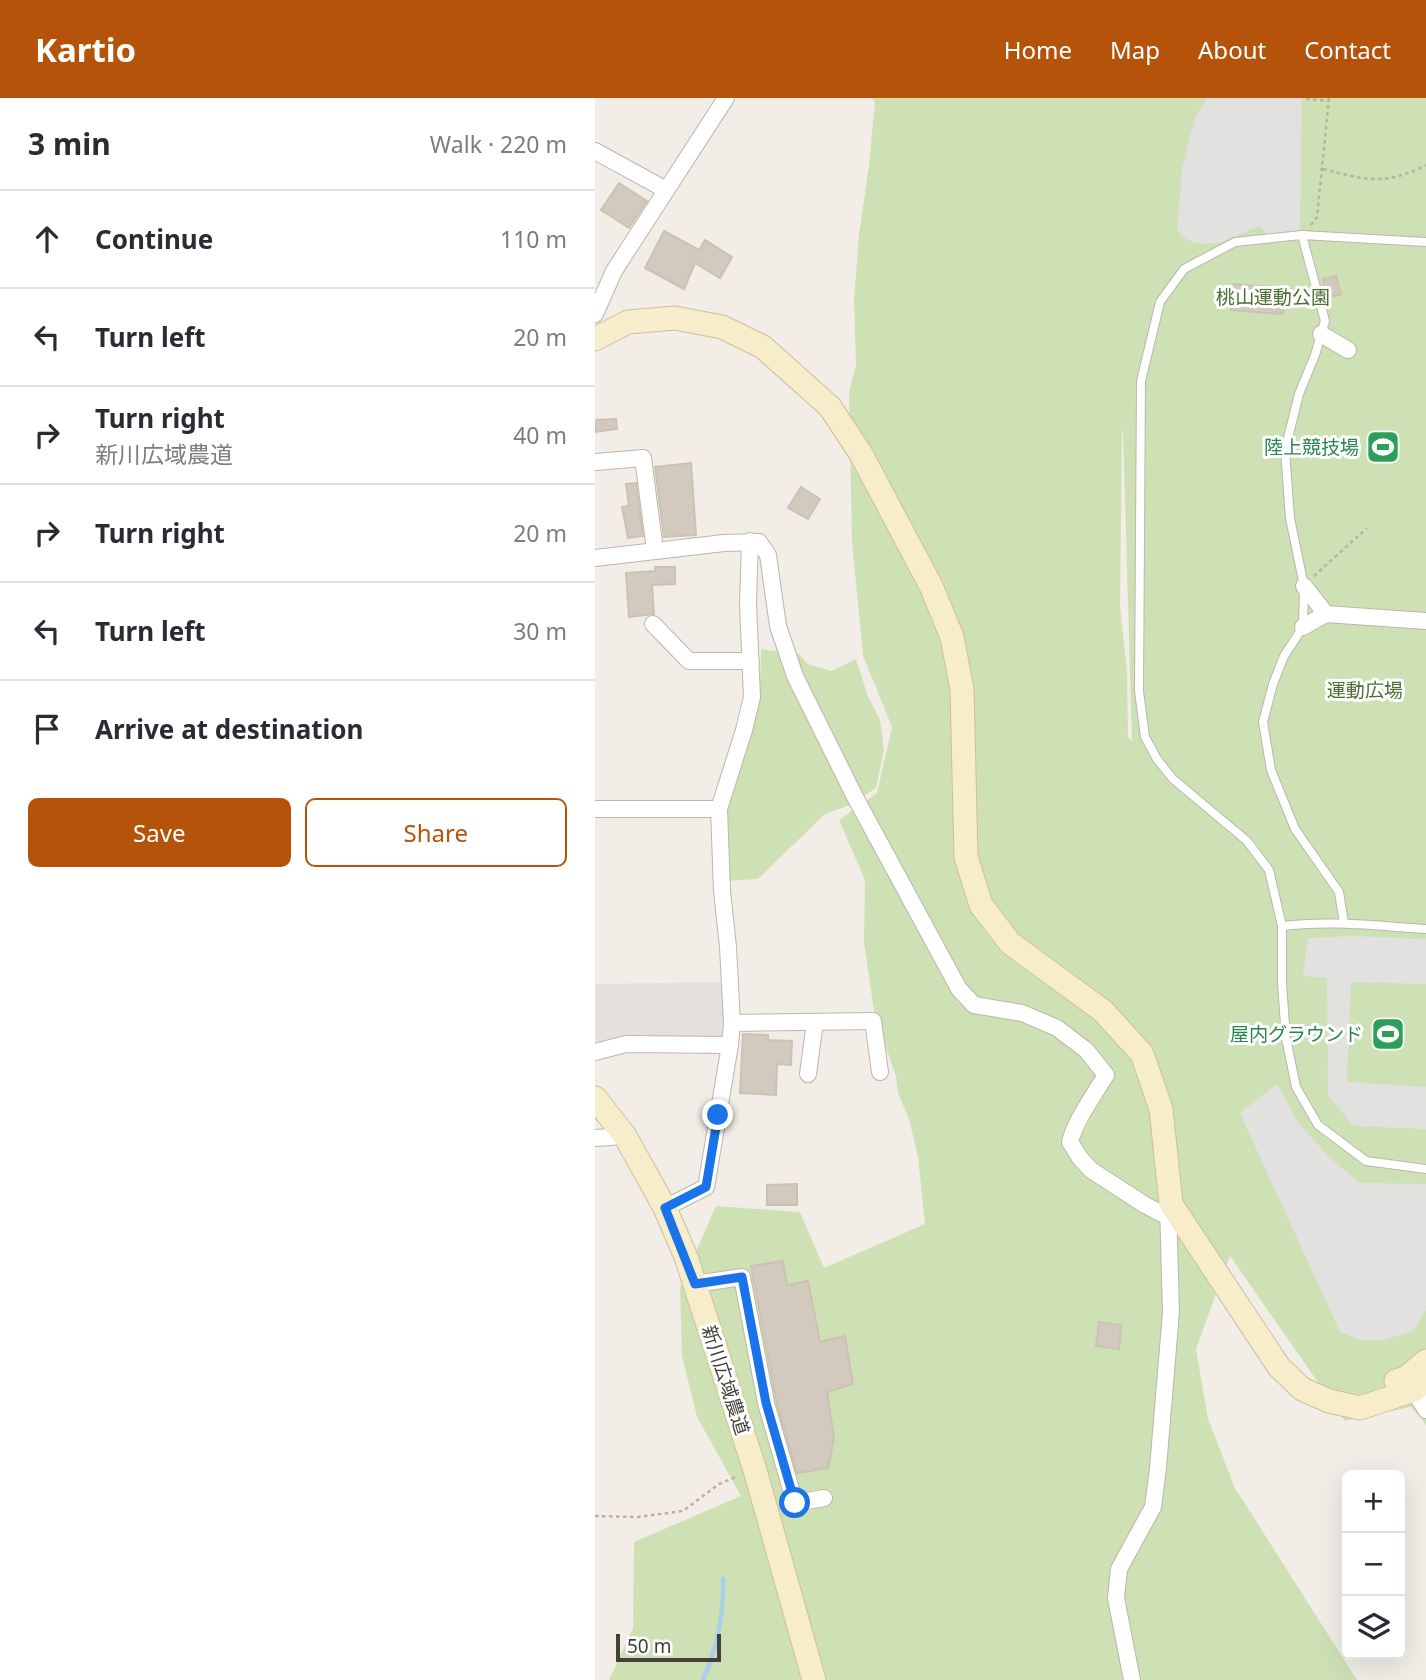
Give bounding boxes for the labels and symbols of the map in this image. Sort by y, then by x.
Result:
park label: 桃山運動公園 [1216,284,1330,310]
sports icon: 陸上競技場 [1364,428,1402,466]
place label: 陸上競技場 [1264,434,1359,460]
park label: 運動広場 [1327,677,1403,703]
sports icon: 屋内グラウンド [1369,1015,1407,1053]
place label: 屋内グラウンド [1230,1021,1363,1047]
route end [702,1099,733,1130]
street label: 新川広域農道 [696,1322,756,1438]
route start [779,1487,810,1518]
scale bar [616,1631,721,1663]

